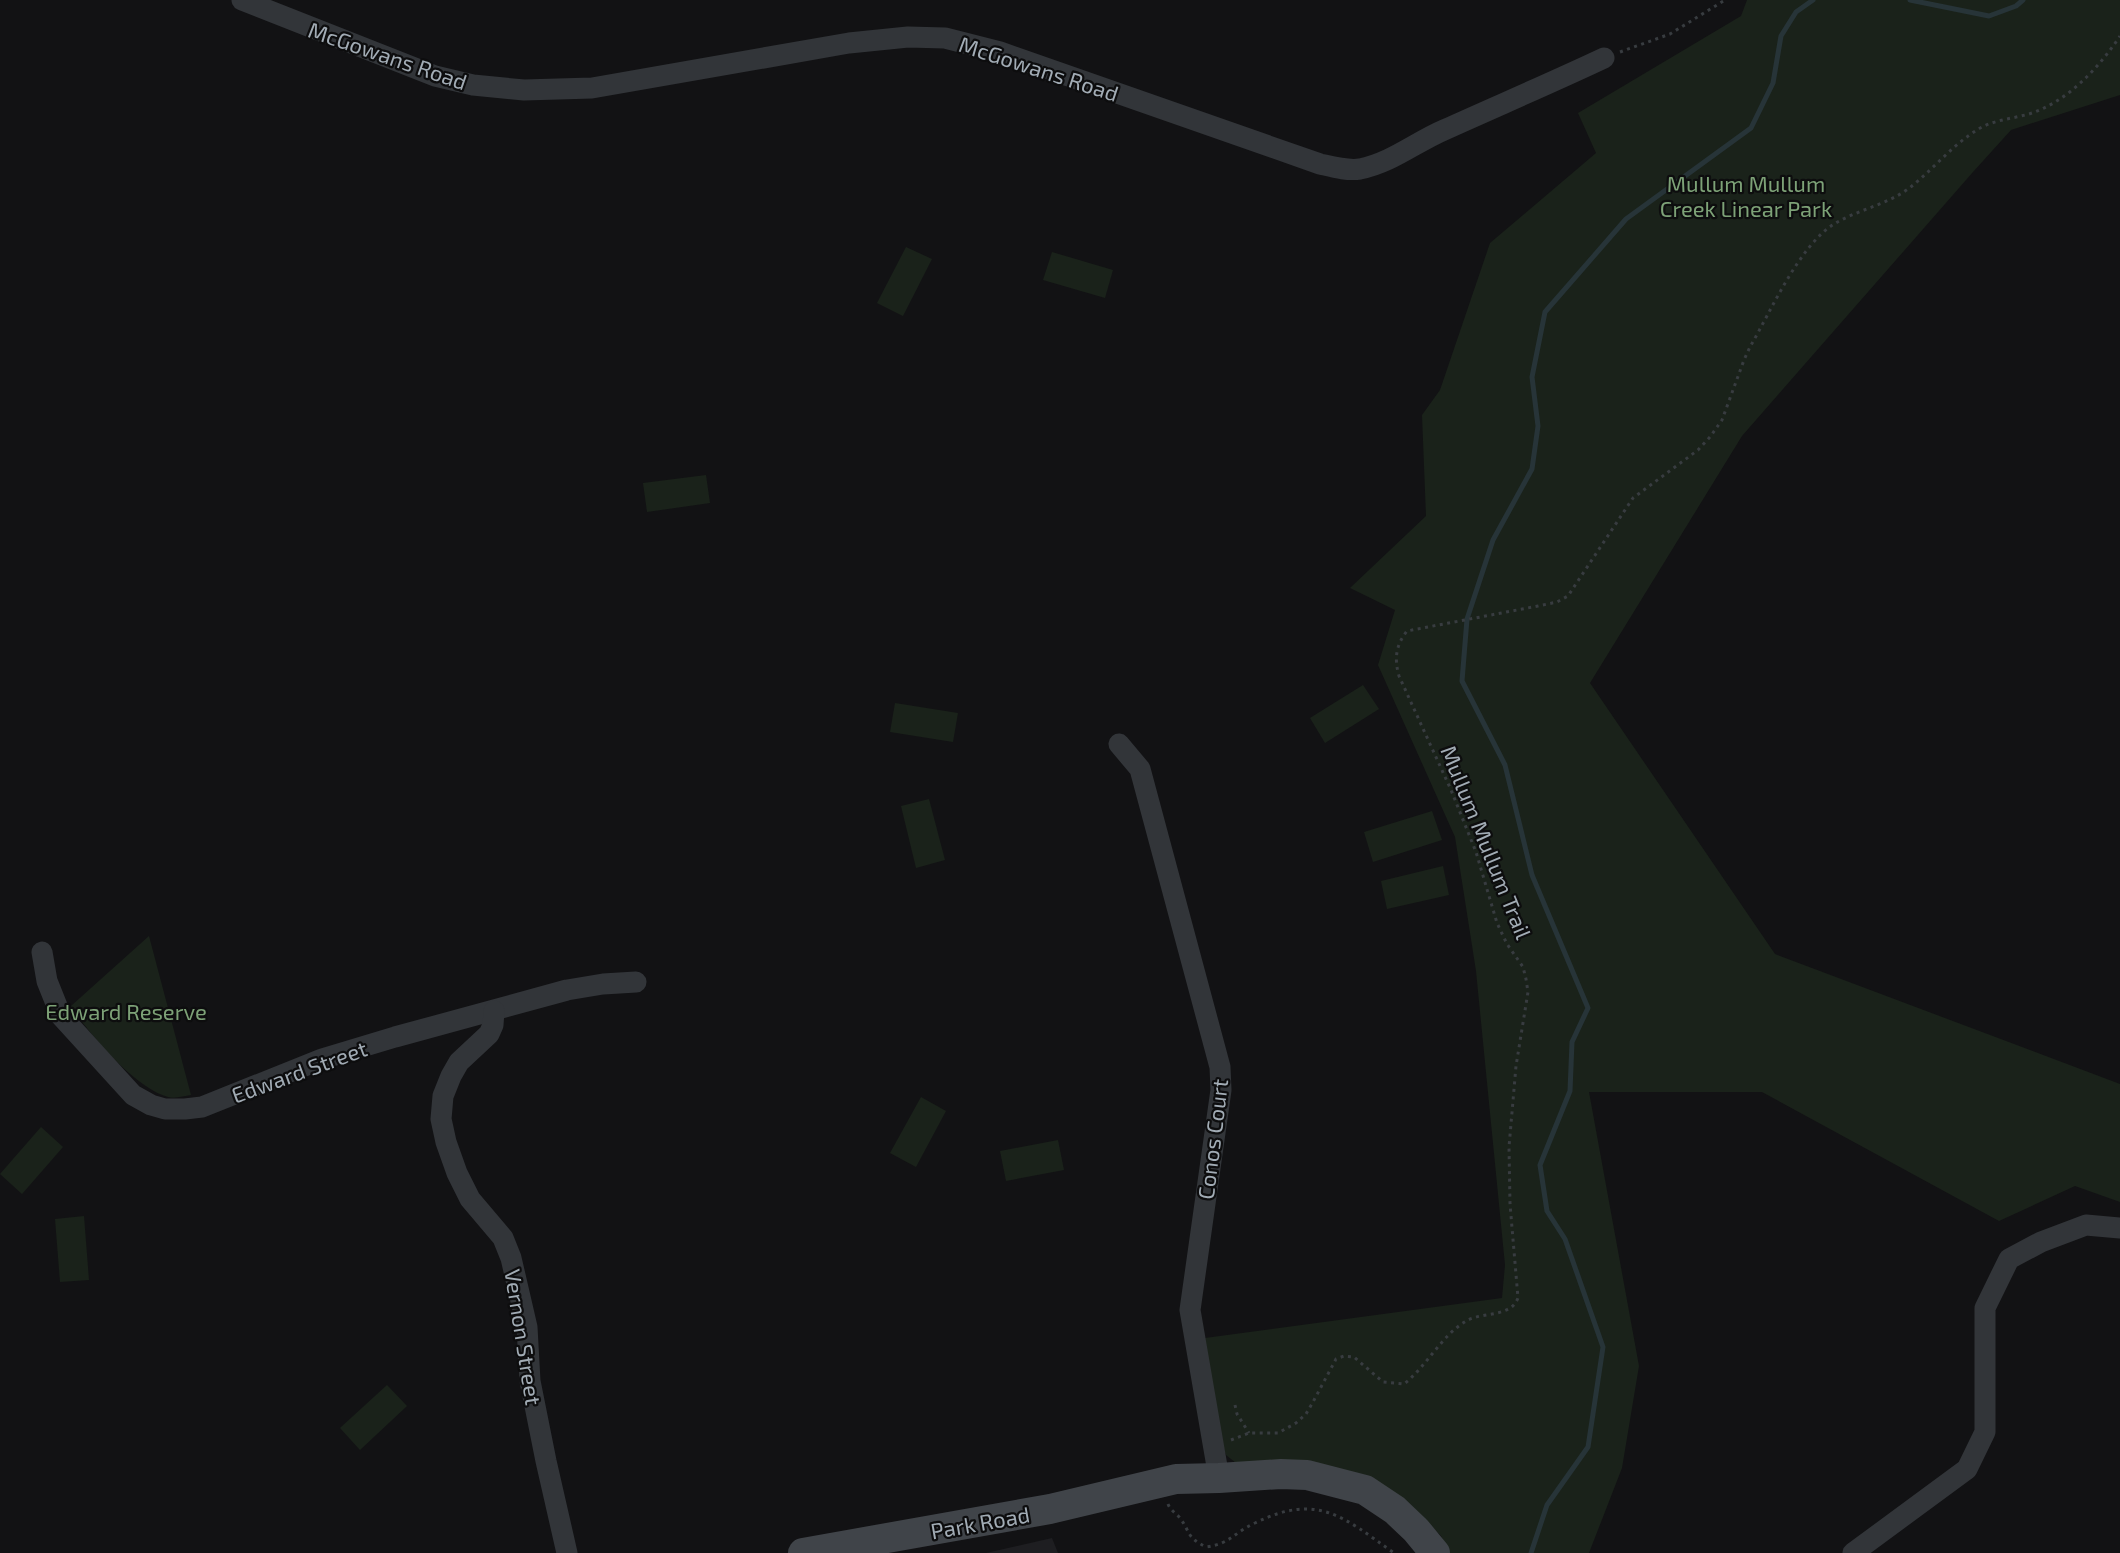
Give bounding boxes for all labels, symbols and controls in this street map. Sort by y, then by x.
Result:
street label: McGowans Road [305,16,471,94]
street label: McGowans Road [956,30,1122,106]
park label: Mullum Mullum Creek Linear Park [1660,170,1832,221]
street label: Mullum Mullum Trail [1436,741,1538,943]
park label: Edward Reserve [45,998,207,1024]
street label: Edward Street [228,1034,370,1108]
street label: Conos Court [1192,1077,1232,1201]
street label: Vernon Street [500,1267,548,1407]
street label: Park Road [928,1500,1032,1544]

